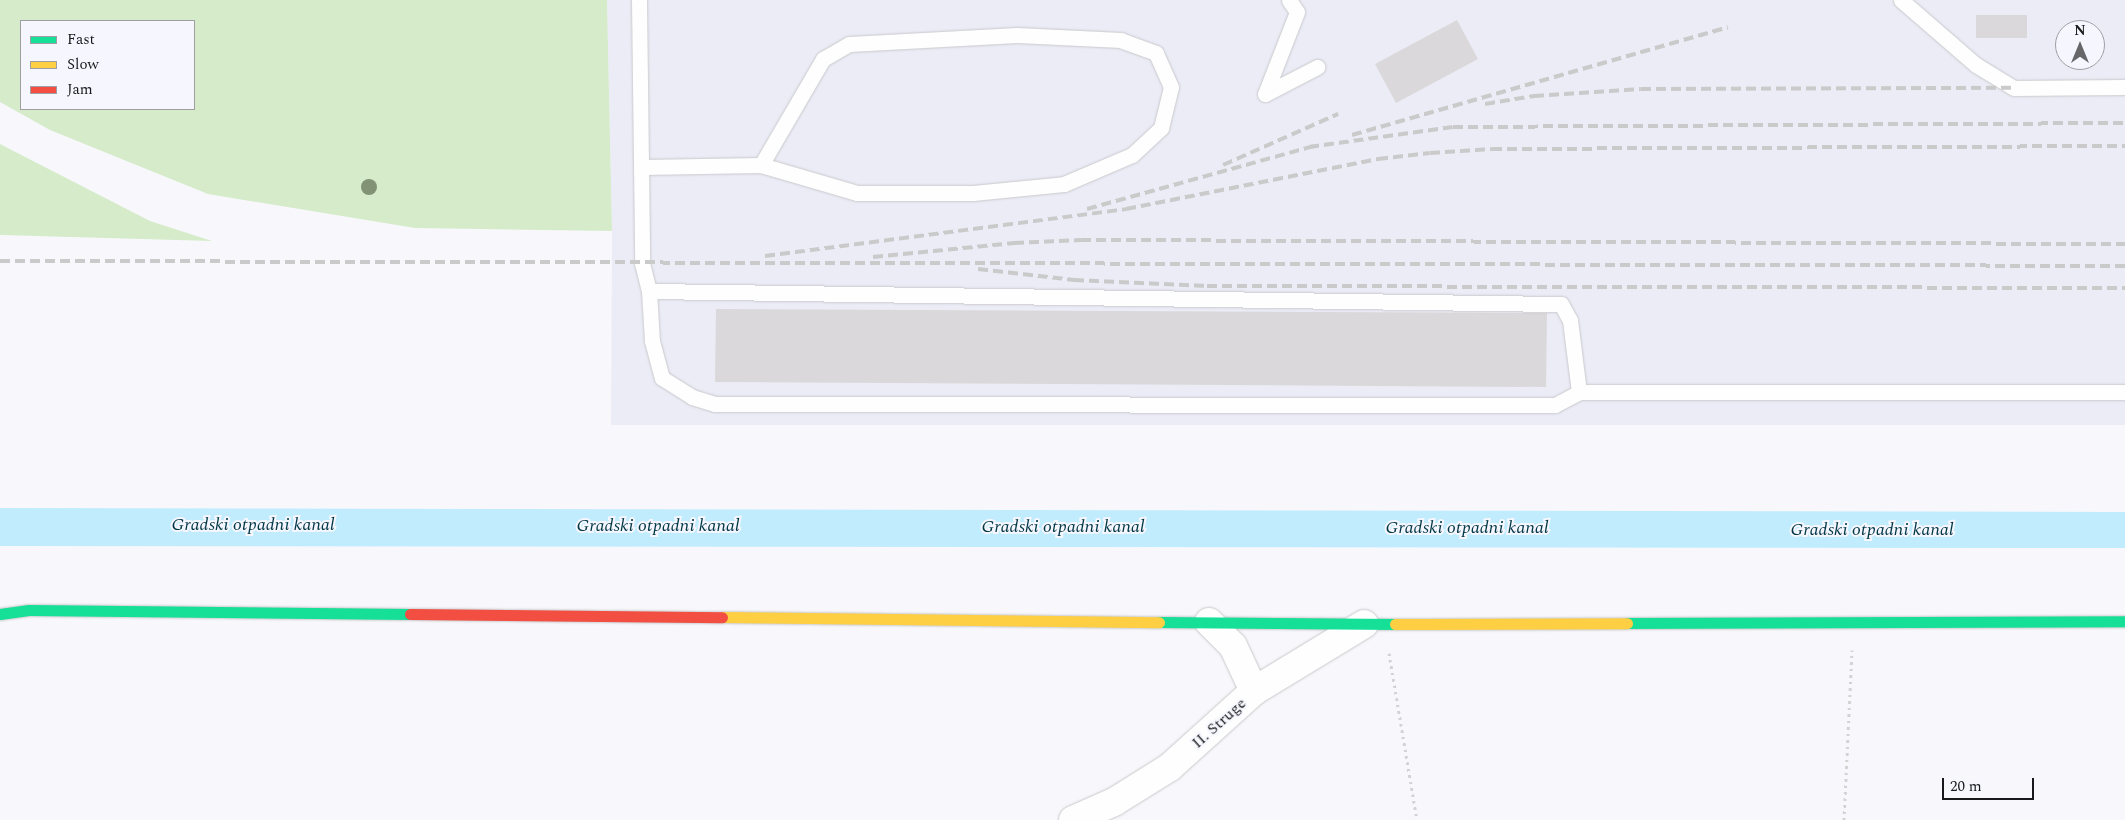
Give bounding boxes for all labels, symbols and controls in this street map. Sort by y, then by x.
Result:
legend [20,20,195,110]
north arrow [2055,20,2105,70]
text: N [2074,20,2086,41]
text: Fast [67,28,95,51]
text: Slow [67,53,99,76]
text: Jam [67,78,93,101]
water label: Gradski otpadni kanal [171,514,335,536]
water label: Gradski otpadni kanal [576,515,740,537]
water label: Gradski otpadni kanal [981,516,1145,538]
water label: Gradski otpadni kanal [1385,517,1549,539]
water label: Gradski otpadni kanal [1790,519,1954,541]
street label: II. Struge [1188,694,1250,752]
scale bar [1945,768,2038,800]
text: 20 m [1950,775,1982,798]

